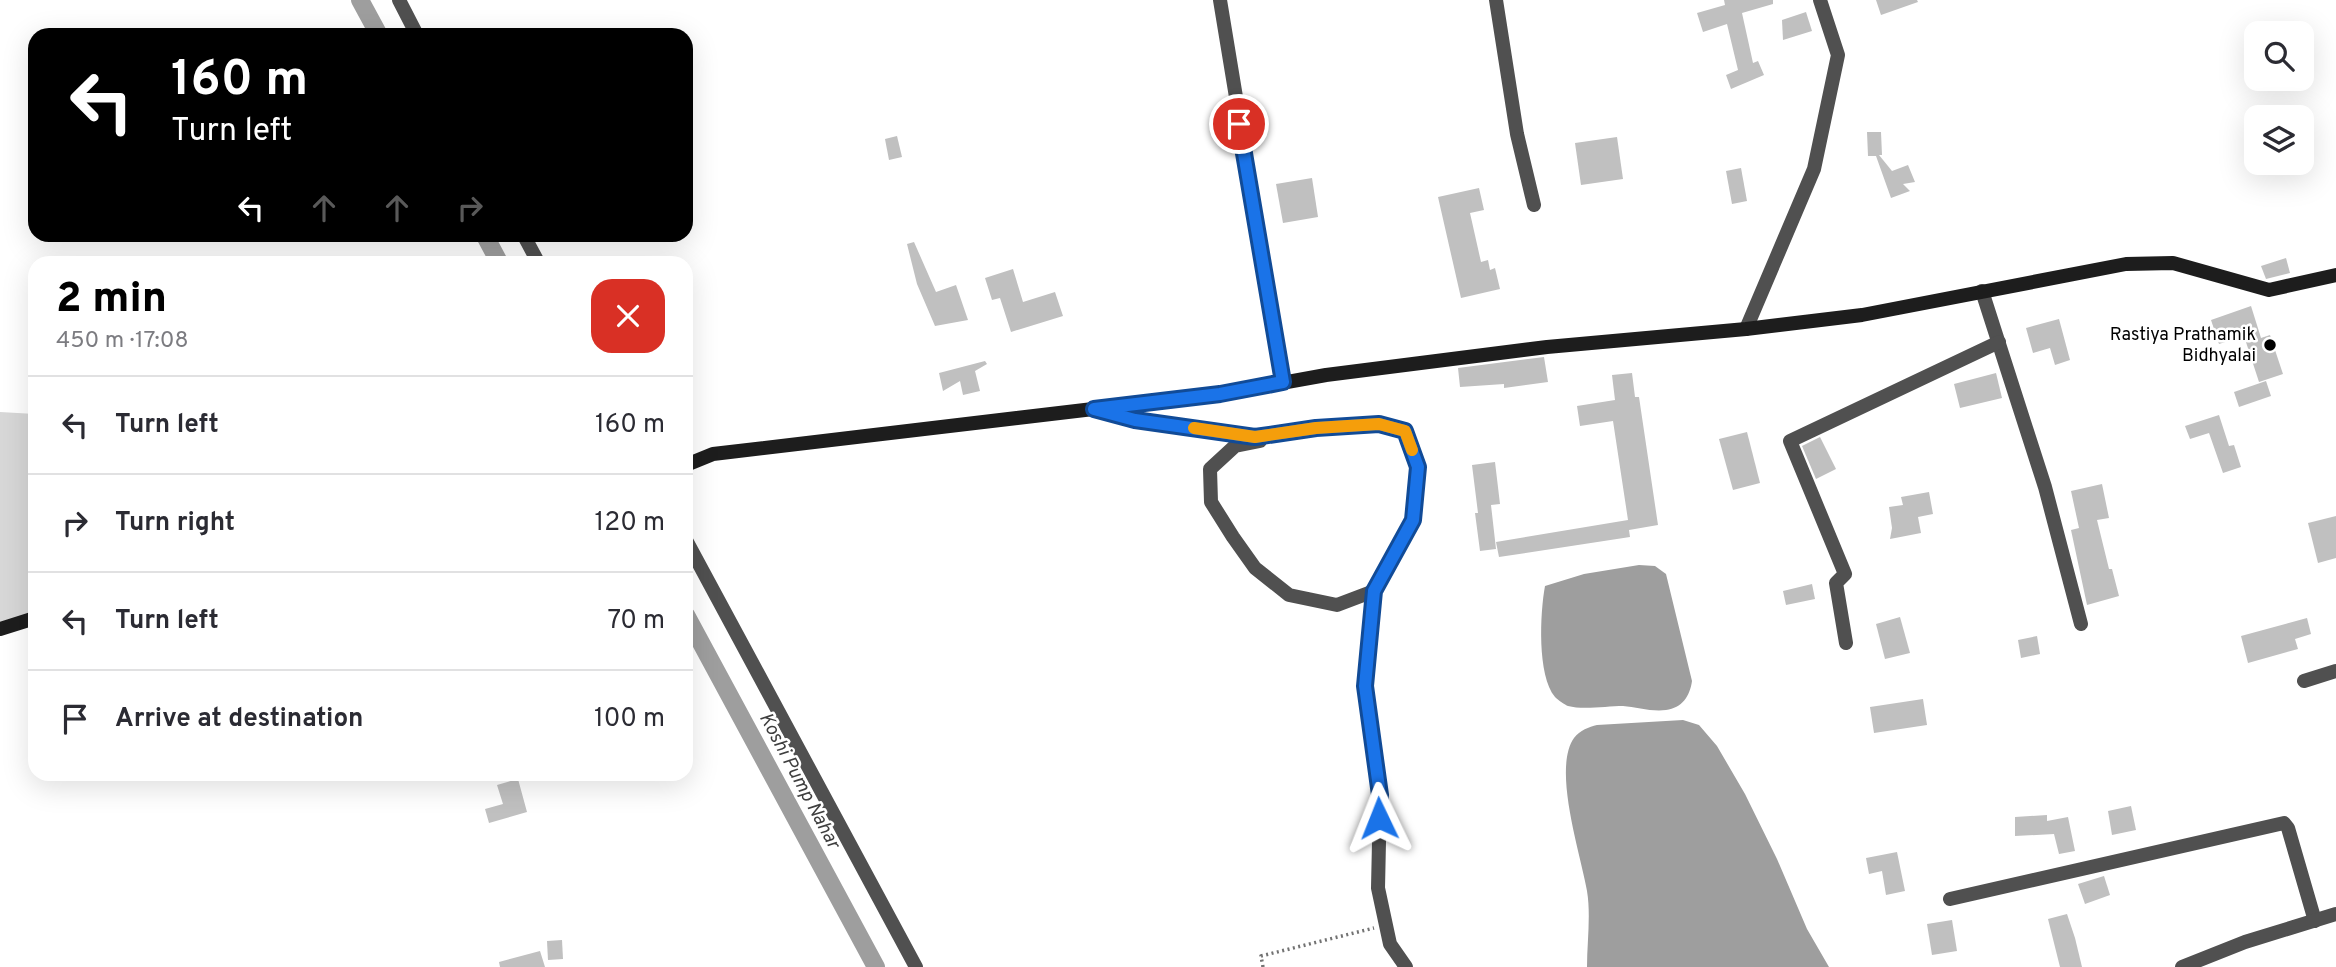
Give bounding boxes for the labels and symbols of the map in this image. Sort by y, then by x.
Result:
pin [1209,94,1269,154]
place label: Rastiya Prathamik Bidhyalai [2110,324,2256,368]
marker: Rastiya Prathamik Bidhyalai [2262,337,2278,353]
water label: Koshi Pump Nahar [753,709,846,855]
position arrow [1342,781,1416,855]

